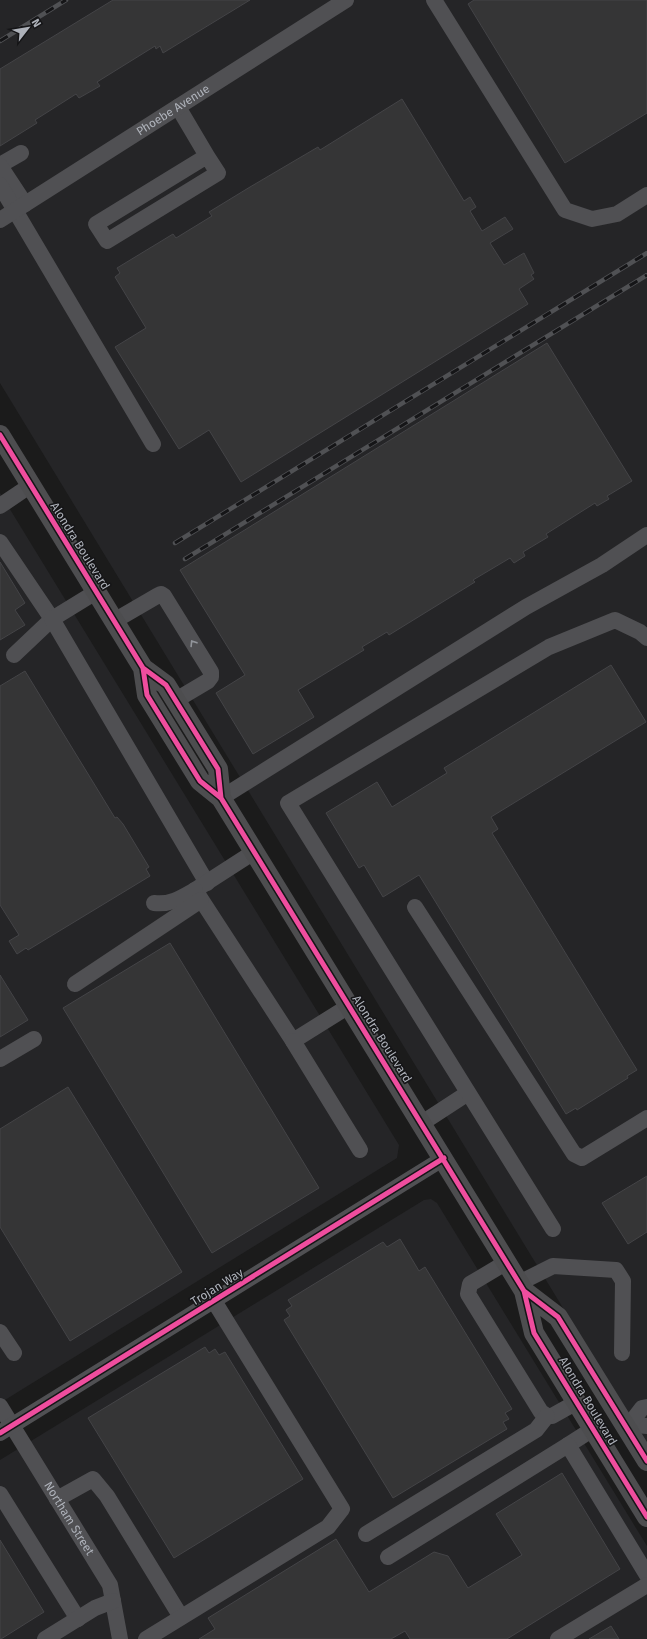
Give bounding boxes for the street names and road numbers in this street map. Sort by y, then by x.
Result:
street label: Phoebe Avenue [134,82,212,138]
street label: Alondra Boulevard [47,500,113,592]
street label: Alondra Boulevard [349,993,415,1085]
street label: Trojan Way [188,1265,246,1309]
street label: Alondra Boulevard [556,1354,620,1448]
street label: Northam Street [41,1479,97,1558]

